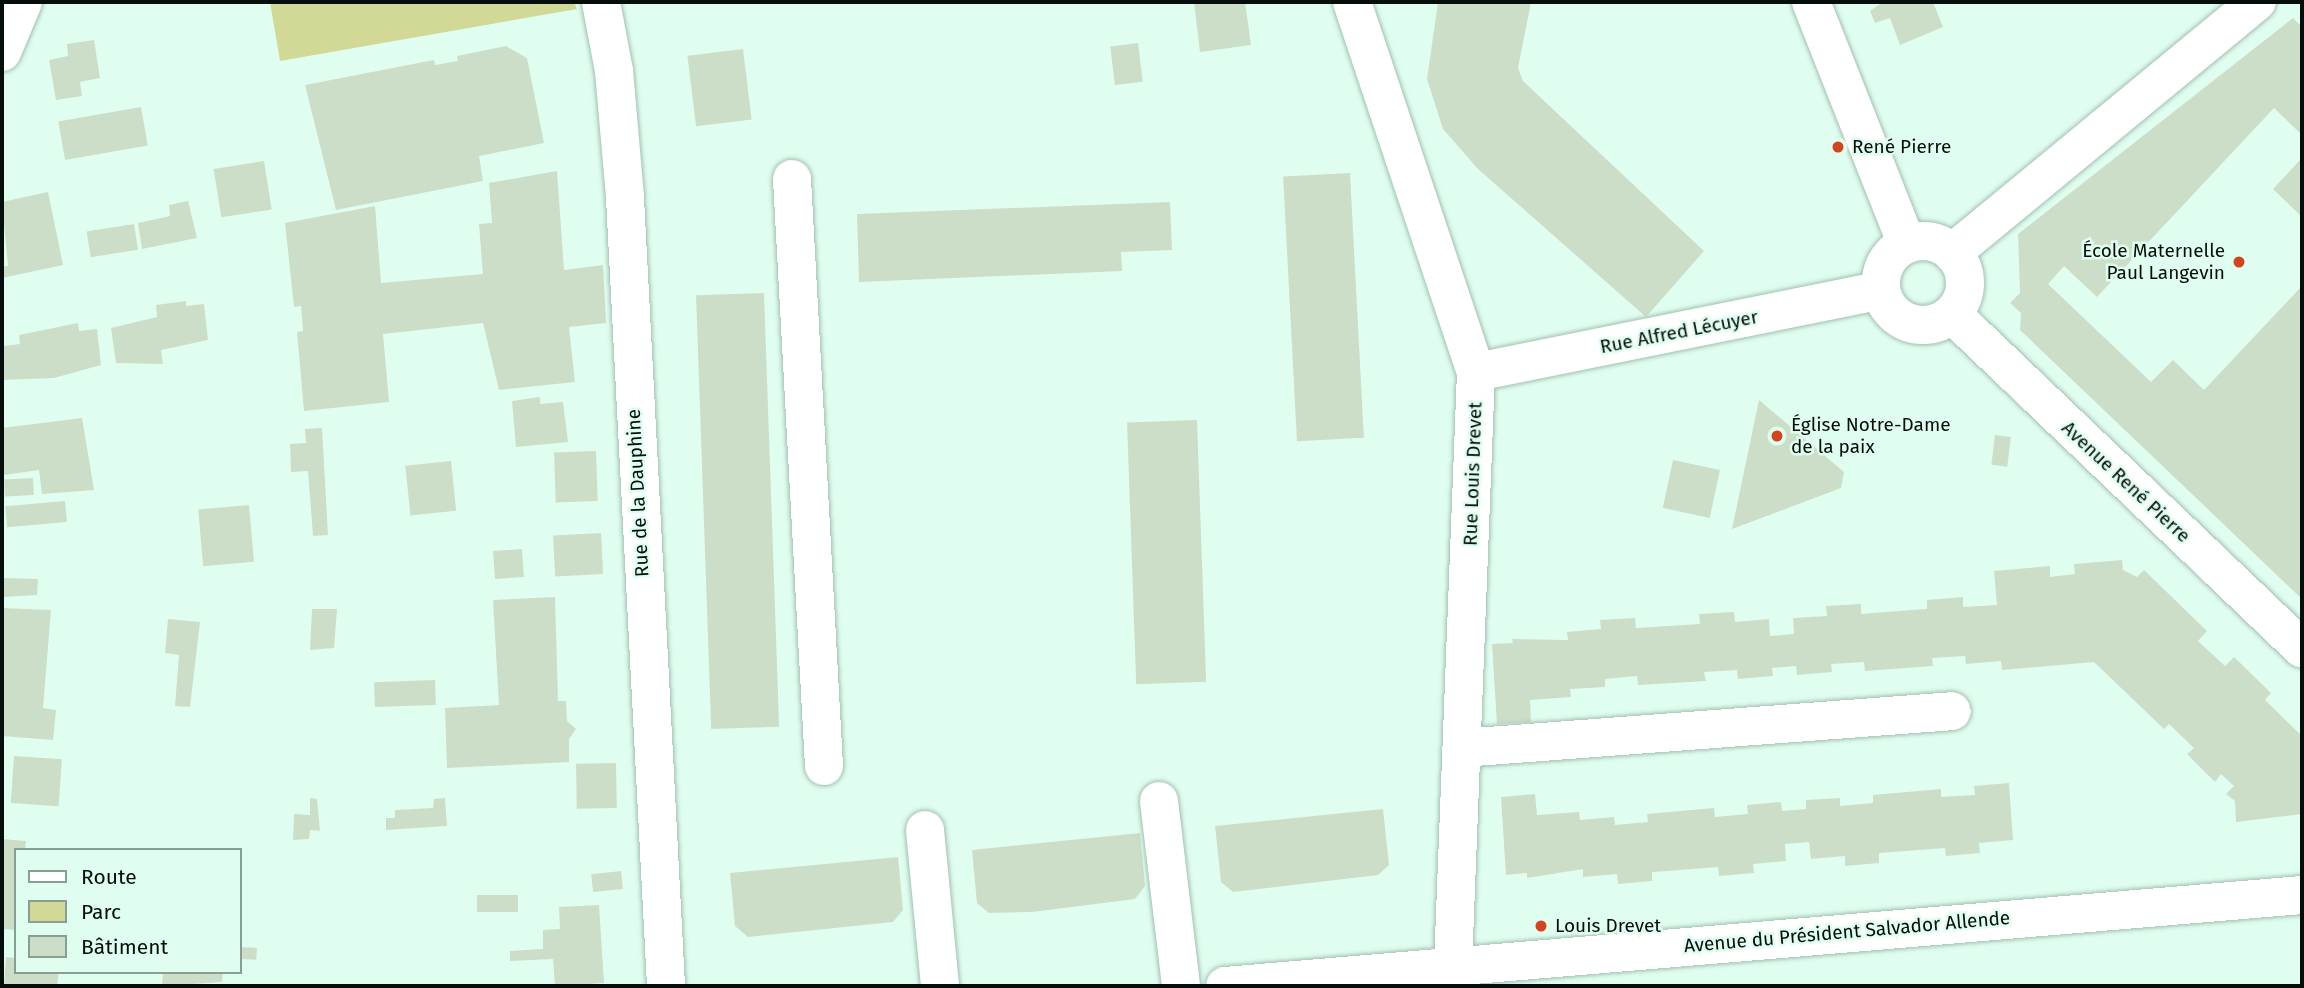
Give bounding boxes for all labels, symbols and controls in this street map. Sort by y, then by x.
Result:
place label: René Pierre [1852,136,1951,158]
marker: René Pierre [1830,139,1846,155]
place label: École Maternelle Paul Langevin [2082,240,2225,284]
marker: École Maternelle Paul Langevin [2231,254,2247,270]
street label: Rue Alfred Lécuyer [1598,305,1760,359]
street label: Rue Louis Drevet [1459,402,1487,546]
street label: Rue de la Dauphine [622,408,654,578]
place label: Église Notre-Dame de la paix [1791,414,1951,458]
street label: Avenue René Pierre [2057,417,2195,547]
marker: Église Notre-Dame de la paix [1769,428,1785,444]
legend [14,848,242,974]
text: Route [81,864,137,890]
text: Parc [81,899,121,925]
street label: Avenue du Président Salvador Allende [1683,906,2011,958]
place label: Louis Drevet [1555,915,1661,937]
marker: Louis Drevet [1533,918,1549,934]
text: Bâtiment [81,934,168,960]

